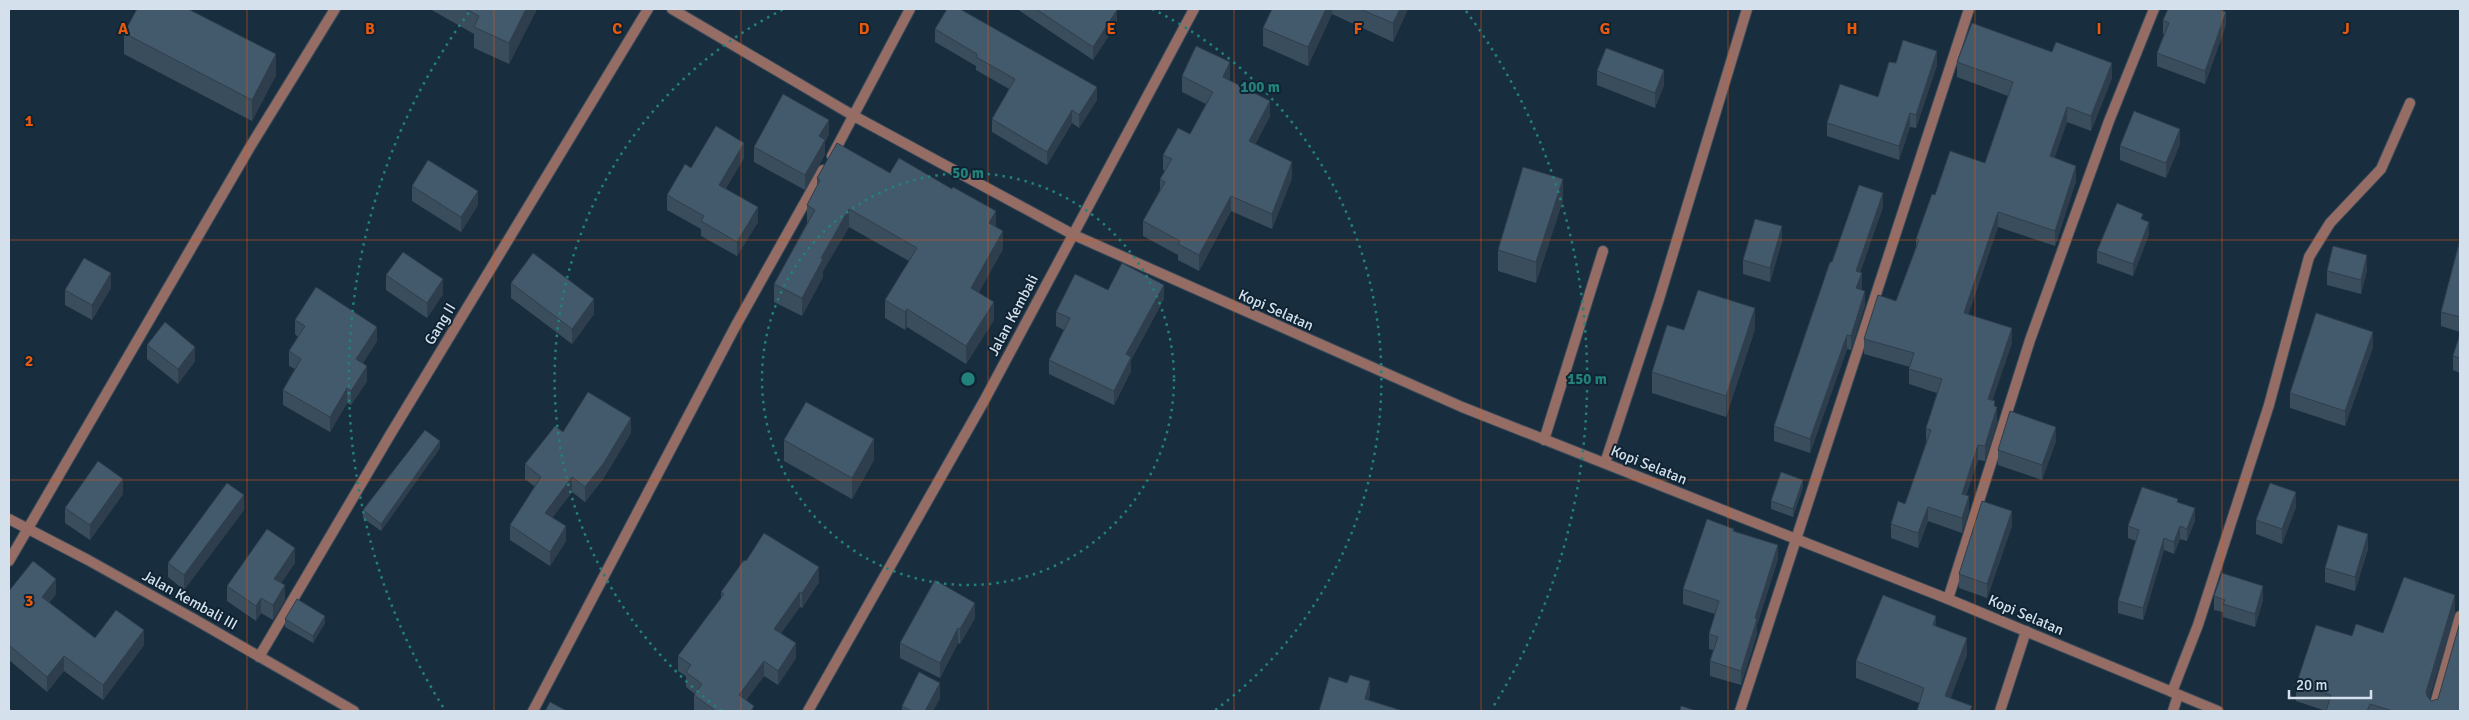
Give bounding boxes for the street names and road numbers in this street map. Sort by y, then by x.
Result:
street label: Jalan Kembali [984,271,1042,359]
street label: Kopi Selatan [1236,285,1316,335]
street label: Gang II [421,300,459,348]
street label: Kopi Selatan [1608,442,1690,488]
street label: Jalan Kembali III [139,566,241,634]
street label: Kopi Selatan [1985,591,2067,639]

